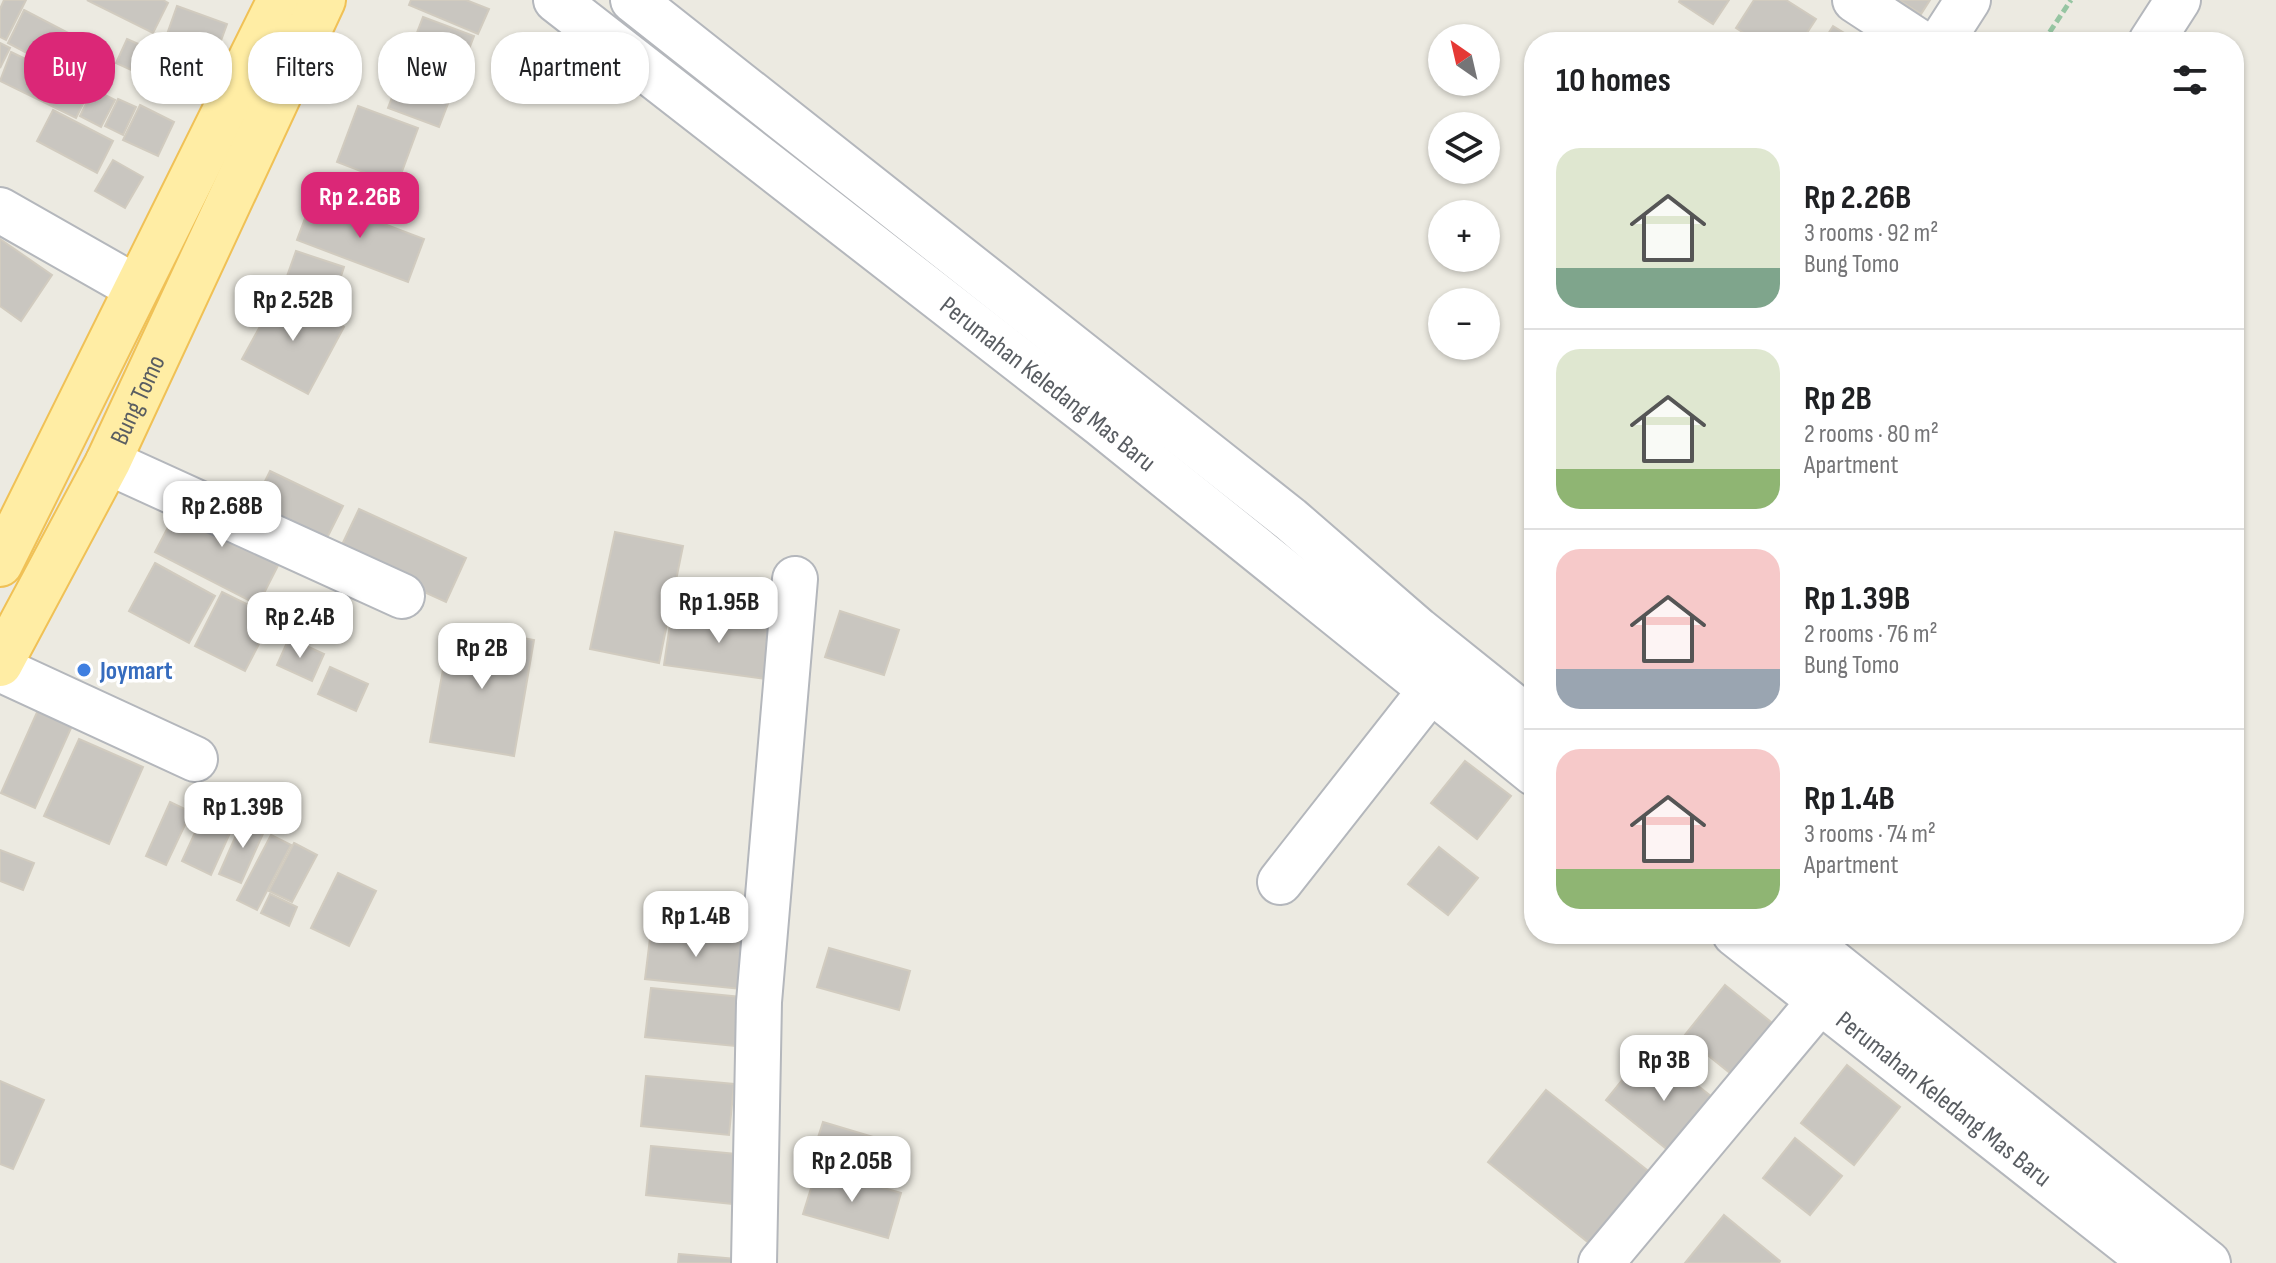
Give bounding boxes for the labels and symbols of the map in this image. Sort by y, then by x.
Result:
north arrow [1428,24,1500,96]
pin: Rp 2.26B [277,172,443,240]
pin: Rp 2.52B [210,275,376,343]
street label: Perumahan Keledang Mas Baru [933,291,1161,479]
street label: Bung Tomo [104,350,173,450]
pin: Rp 2.68B [139,481,305,549]
pin: Rp 1.95B [636,577,802,645]
pin: Rp 2.4B [226,592,374,660]
pin: Rp 2B [426,623,538,691]
place label: Joymart [99,656,173,687]
marker: Joymart [75,661,93,679]
pin: Rp 1.39B [160,782,326,850]
pin: Rp 1.4B [622,891,770,959]
street label: Perumahan Keledang Mas Baru [1829,1005,2057,1194]
pin: Rp 3B [1608,1035,1720,1103]
pin: Rp 2.05B [769,1136,935,1204]

